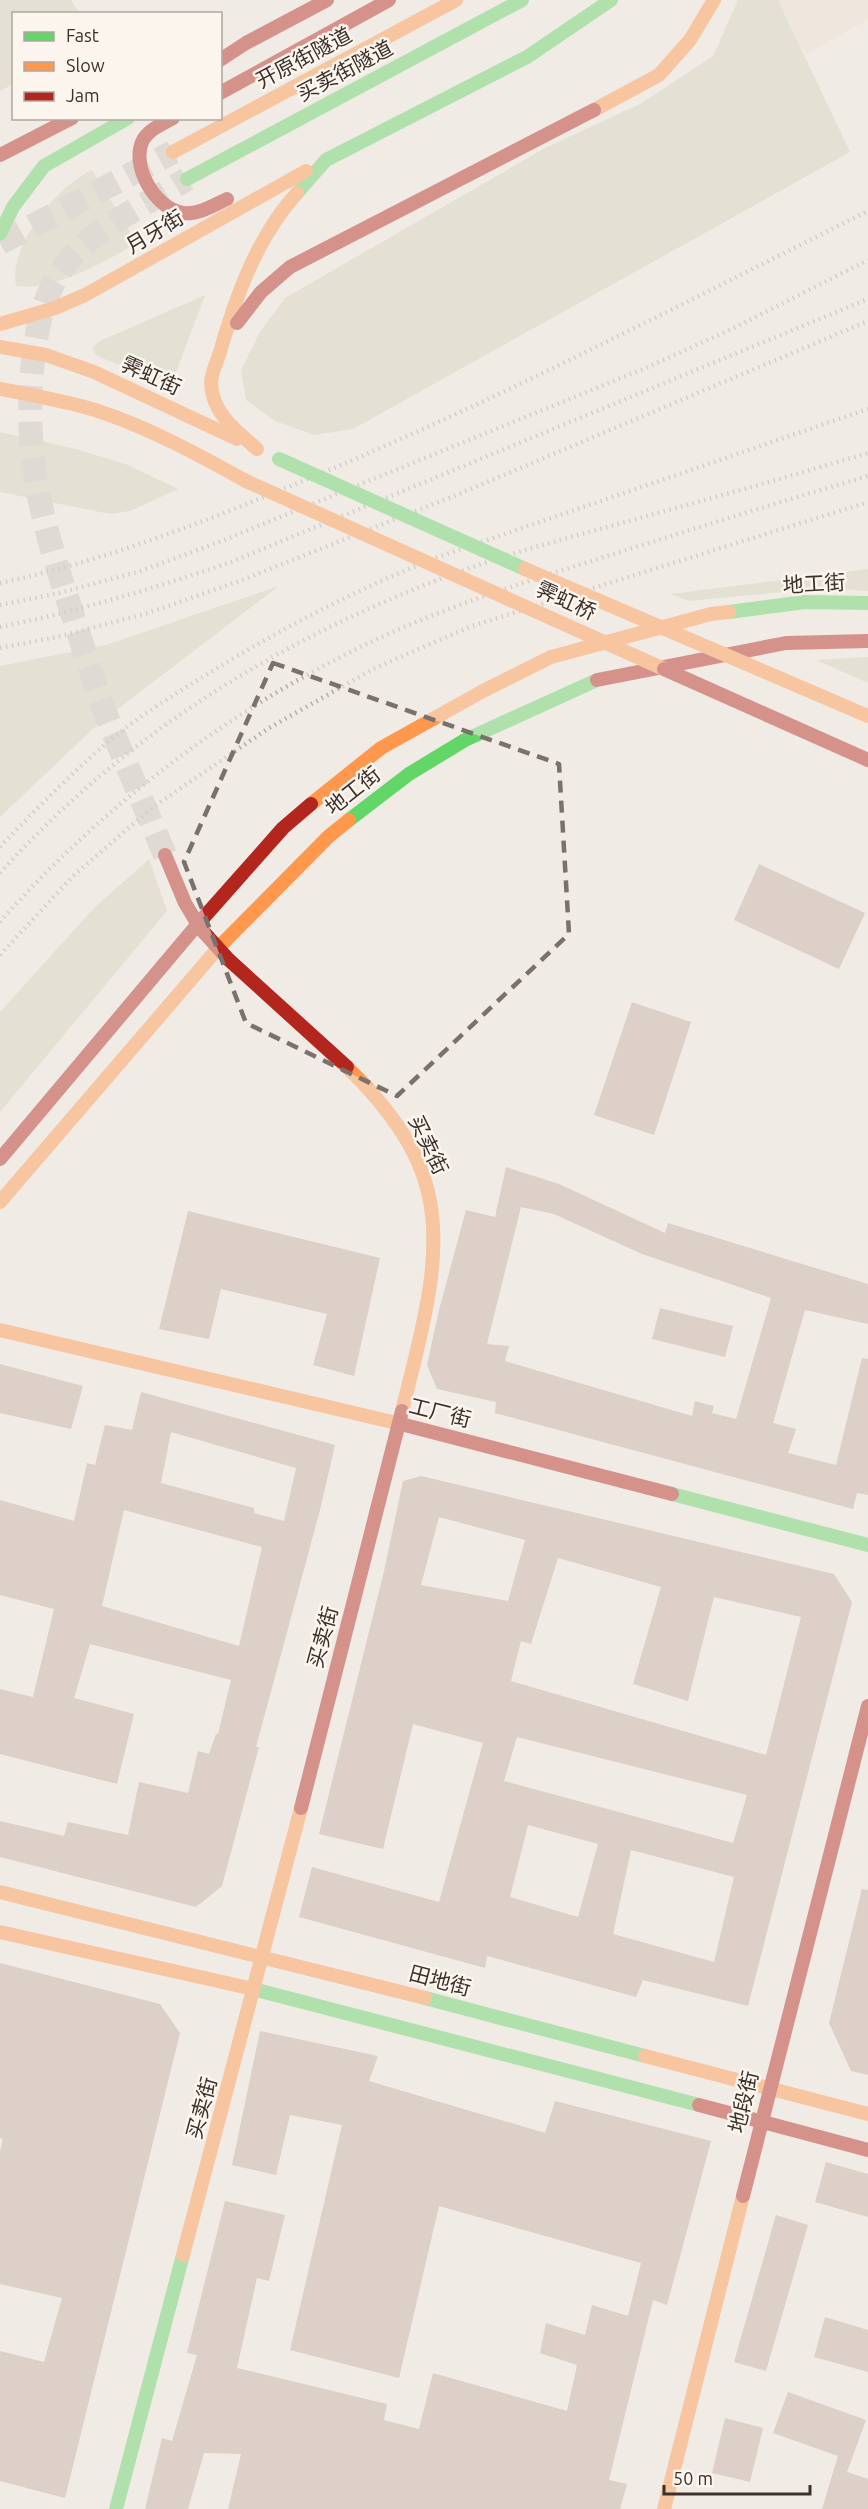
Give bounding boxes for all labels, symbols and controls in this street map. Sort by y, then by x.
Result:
legend [12,12,222,120]
street label: 开原街隧道 [252,22,356,92]
text: Fast [66,25,99,45]
street label: 买卖街隧道 [293,35,397,105]
text: Slow [66,55,105,75]
text: Jam [66,85,100,105]
street label: 月牙街 [121,205,188,258]
street label: 霁虹街 [118,351,185,399]
street label: 地工街 [782,569,846,597]
street label: 霁虹桥 [533,576,600,624]
street label: 地工街 [320,761,385,819]
street label: 买卖街 [404,1111,453,1178]
street label: 工厂街 [407,1393,474,1431]
street label: 买卖街 [302,1603,342,1670]
street label: 田地街 [407,1960,474,2000]
street label: 地段街 [724,2068,762,2135]
street label: 买卖街 [181,2074,221,2141]
scale bar [664,2458,810,2496]
text: 50 m [673,2468,713,2488]

